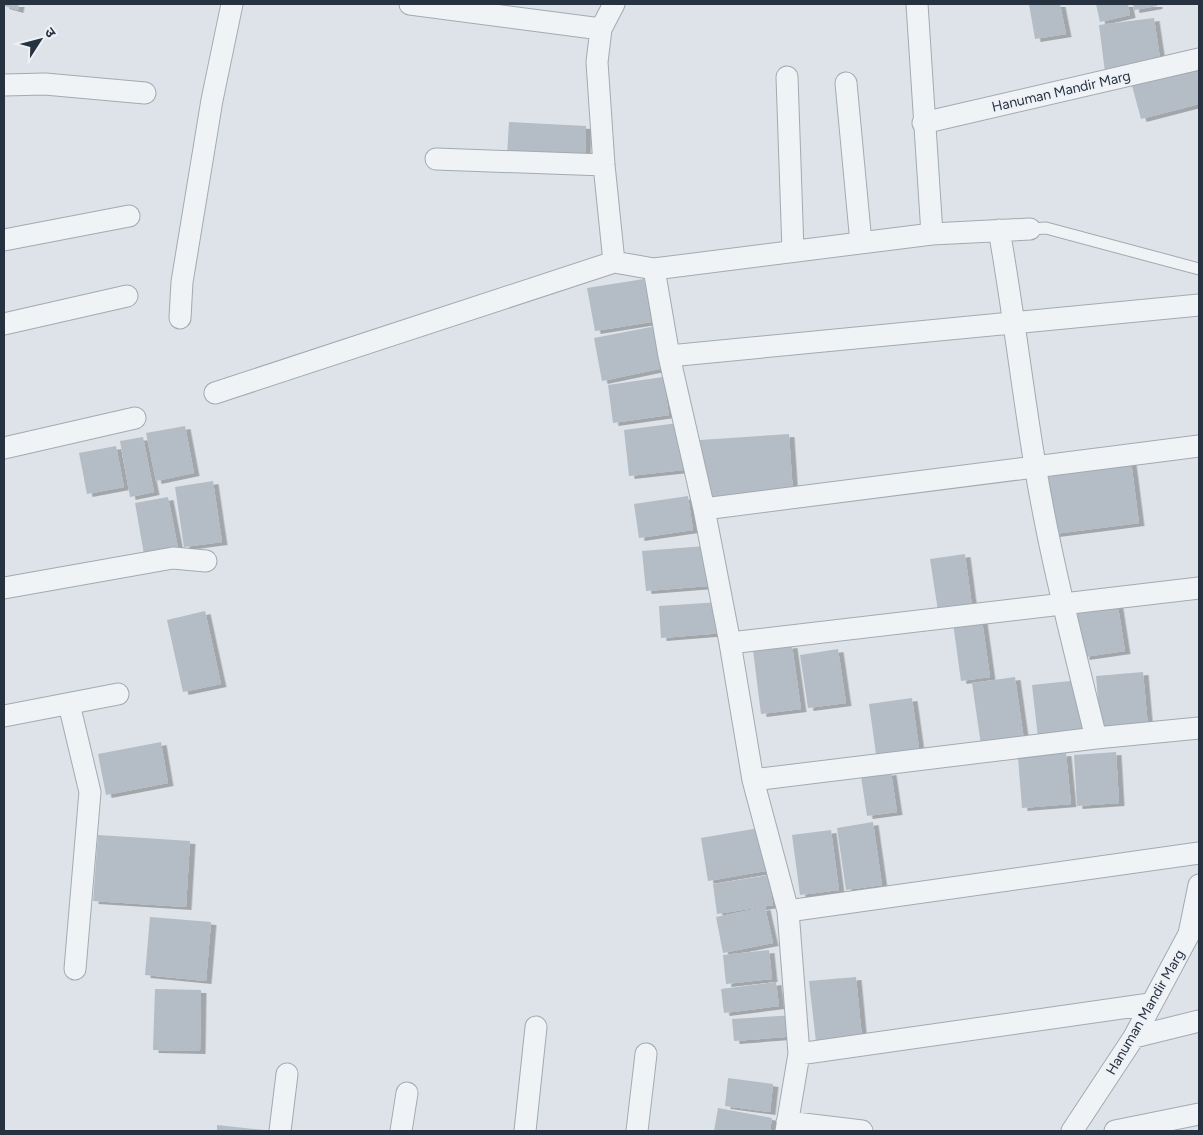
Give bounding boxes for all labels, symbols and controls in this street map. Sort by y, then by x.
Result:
north arrow [15,15,65,65]
text: उ [41,24,60,42]
street label: Hanuman Mandir Marg [990,67,1132,116]
street label: Hanuman Mandir Marg [1103,947,1188,1078]

